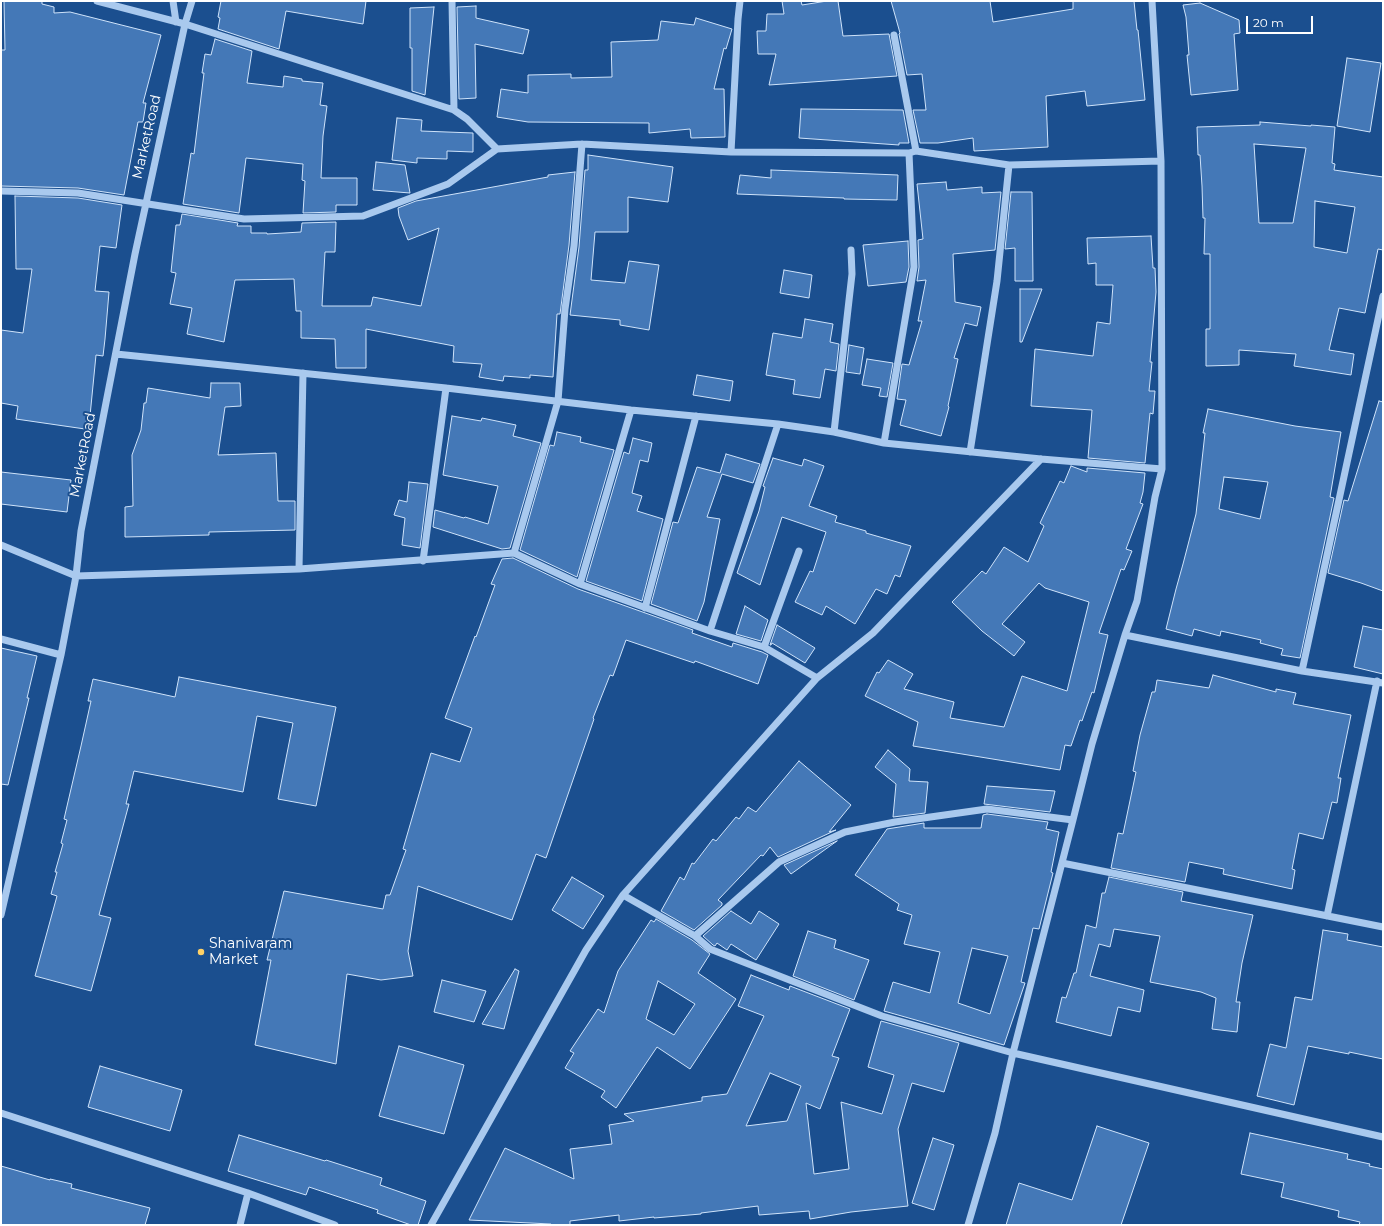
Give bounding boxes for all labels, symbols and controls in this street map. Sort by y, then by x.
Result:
scale bar [1248,8,1315,34]
text: 20 m [1253,15,1284,30]
street label: MarketRoad [129,93,165,181]
street label: MarketRoad [67,411,99,499]
place label: Shanivaram Market [209,936,292,968]
marker: Shanivaram Market [196,947,206,957]

